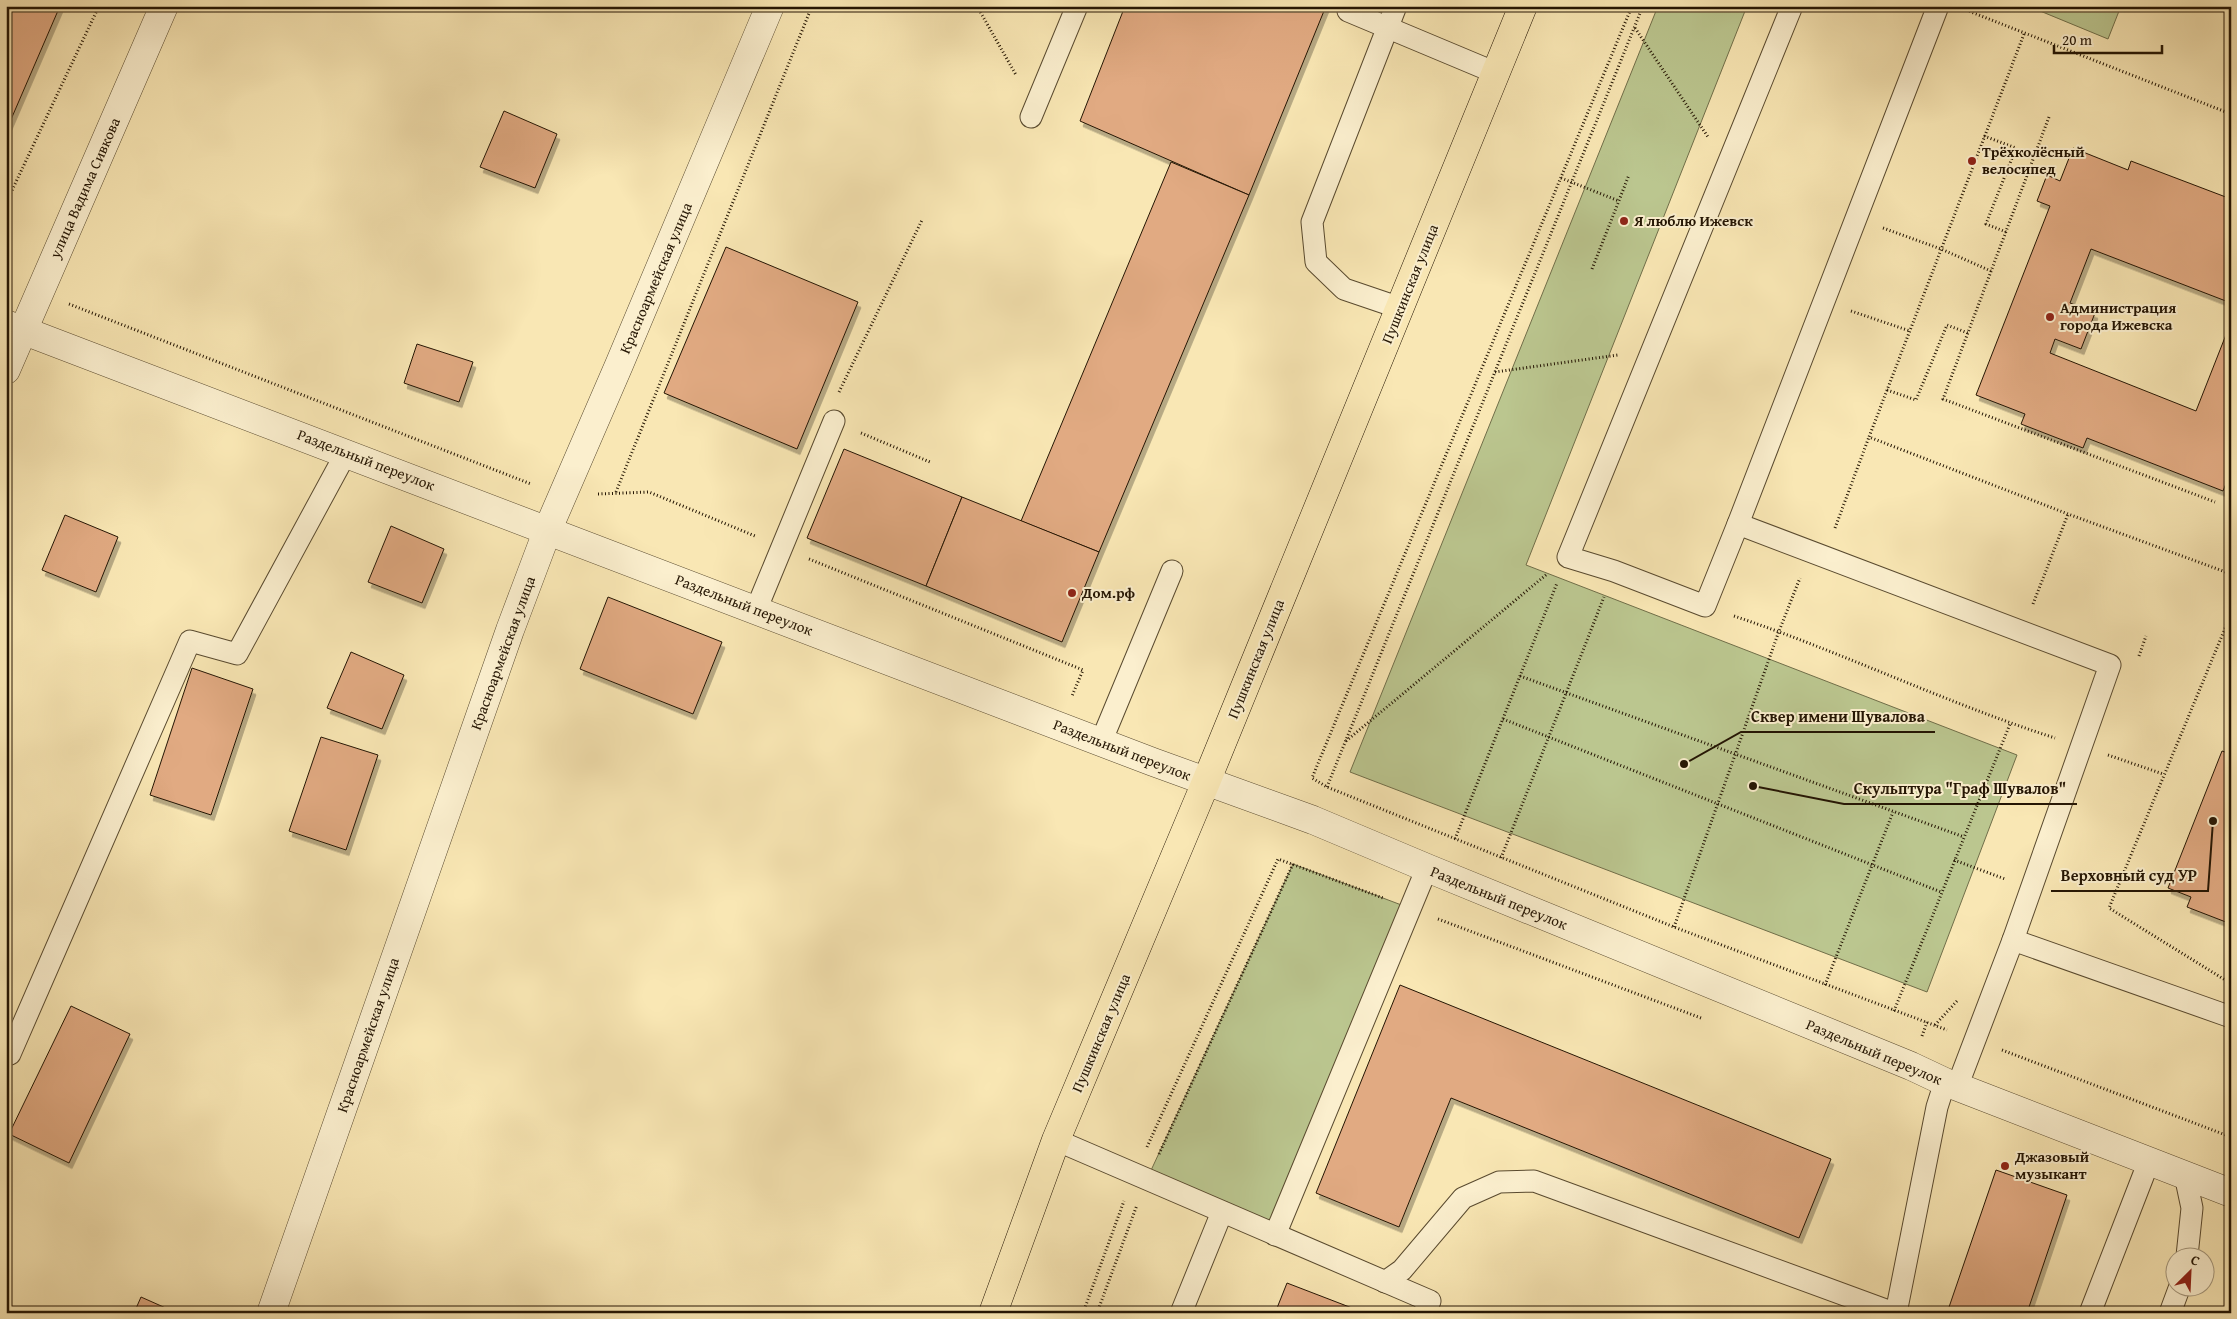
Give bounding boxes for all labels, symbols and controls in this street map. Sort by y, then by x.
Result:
scale bar [2054,22,2162,54]
text: 20 m [2062,29,2093,50]
street label: улица Вадима Сивкова [44,113,125,262]
place label: Трёхколёсный велосипед [1982,141,2085,179]
marker: Трёхколёсный велосипед [1966,155,1978,167]
street label: Красноармейская улица [614,198,697,357]
place label: Я люблю Ижевск [1633,210,1753,231]
marker: Я люблю Ижевск [1618,215,1630,227]
street label: Пушкинская улица [1376,220,1443,347]
place label: Администрация города Ижевска [2060,297,2176,335]
marker: Администрация города Ижевска [2044,311,2056,323]
street label: Раздельный переулок [294,424,438,495]
street label: Раздельный переулок [672,569,816,640]
street label: Красноармейская улица [465,572,540,733]
place label: Дом.рф [1081,582,1136,603]
marker: Дом.рф [1066,587,1078,599]
street label: Пушкинская улица [1222,595,1289,722]
callout: Сквер имени Шувалова [1741,701,1935,732]
text: Сквер имени Шувалова [1751,704,1926,728]
street label: Раздельный переулок [1050,714,1194,785]
callout: Скульптура "Граф Шувалов" [1844,773,2077,804]
text: Скульптура "Граф Шувалов" [1854,776,2066,800]
callout: Верховный суд УР [2051,860,2208,891]
street label: Раздельный переулок [1428,861,1571,935]
text: Верховный суд УР [2061,863,2197,887]
street label: Красноармейская улица [331,954,404,1115]
street label: Пушкинская улица [1066,969,1135,1095]
street label: Раздельный переулок [1803,1013,1945,1090]
place label: Джазовый музыкант [2014,1146,2090,1184]
marker: Джазовый музыкант [1999,1160,2011,1172]
north arrow [2164,1246,2214,1296]
text: С [2188,1249,2203,1271]

